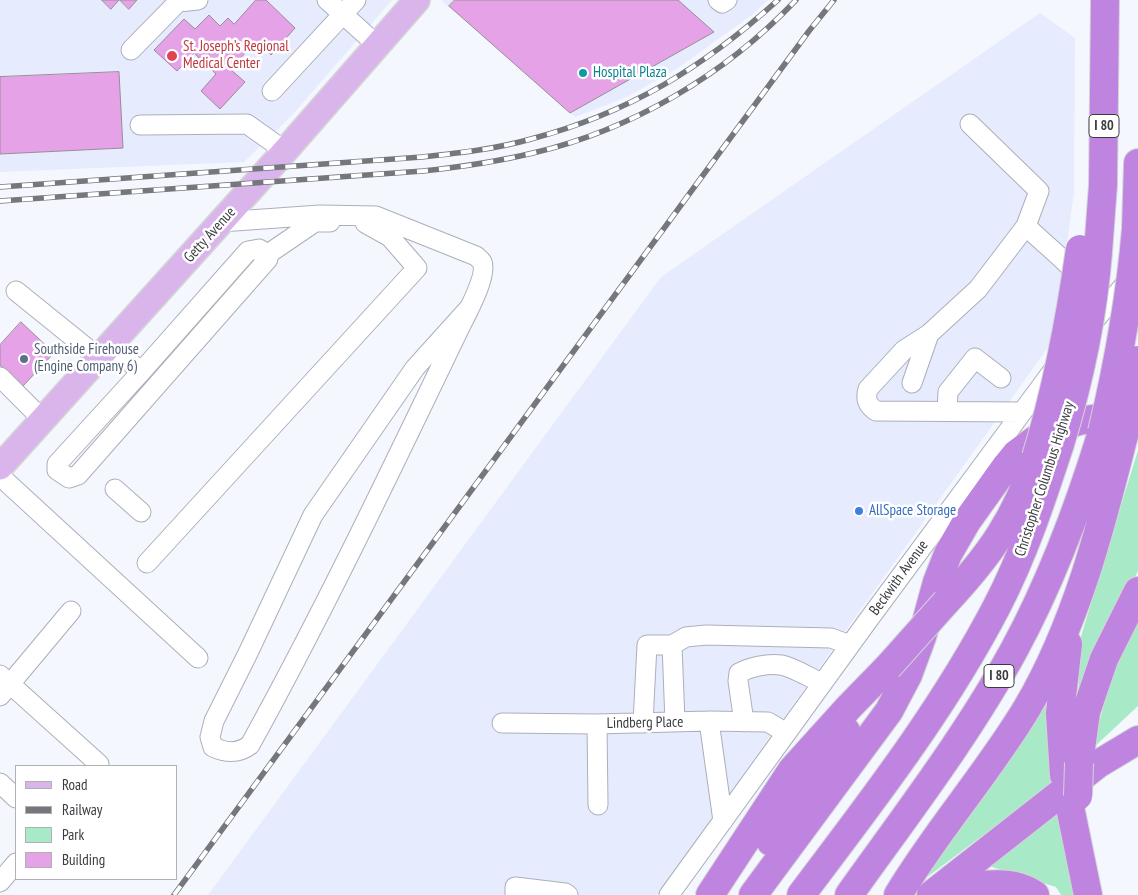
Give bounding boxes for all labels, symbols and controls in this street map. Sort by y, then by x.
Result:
place label: St. Joseph’s Regional Medical Center [183,38,289,73]
marker: St. Joseph’s Regional Medical Center [165,49,179,63]
place label: Hospital Plaza [593,64,667,82]
marker: Hospital Plaza [577,67,589,79]
road number: I 80 [1089,114,1119,138]
street label: Getty Avenue [180,204,240,266]
place label: Southside Firehouse (Engine Company 6) [34,341,139,376]
marker: Southside Firehouse (Engine Company 6) [18,353,30,365]
street label: Christopher Columbus Highway [1011,399,1079,559]
place label: AllSpace Storage [869,502,956,520]
marker: AllSpace Storage [853,505,865,517]
street label: Beckwith Avenue [866,537,932,619]
road number: I 80 [984,664,1014,688]
street label: Lindberg Place [607,713,683,733]
legend [15,765,178,880]
text: Road [62,775,88,794]
text: Railway [62,800,102,819]
text: Park [62,825,84,844]
text: Building [62,850,105,869]

